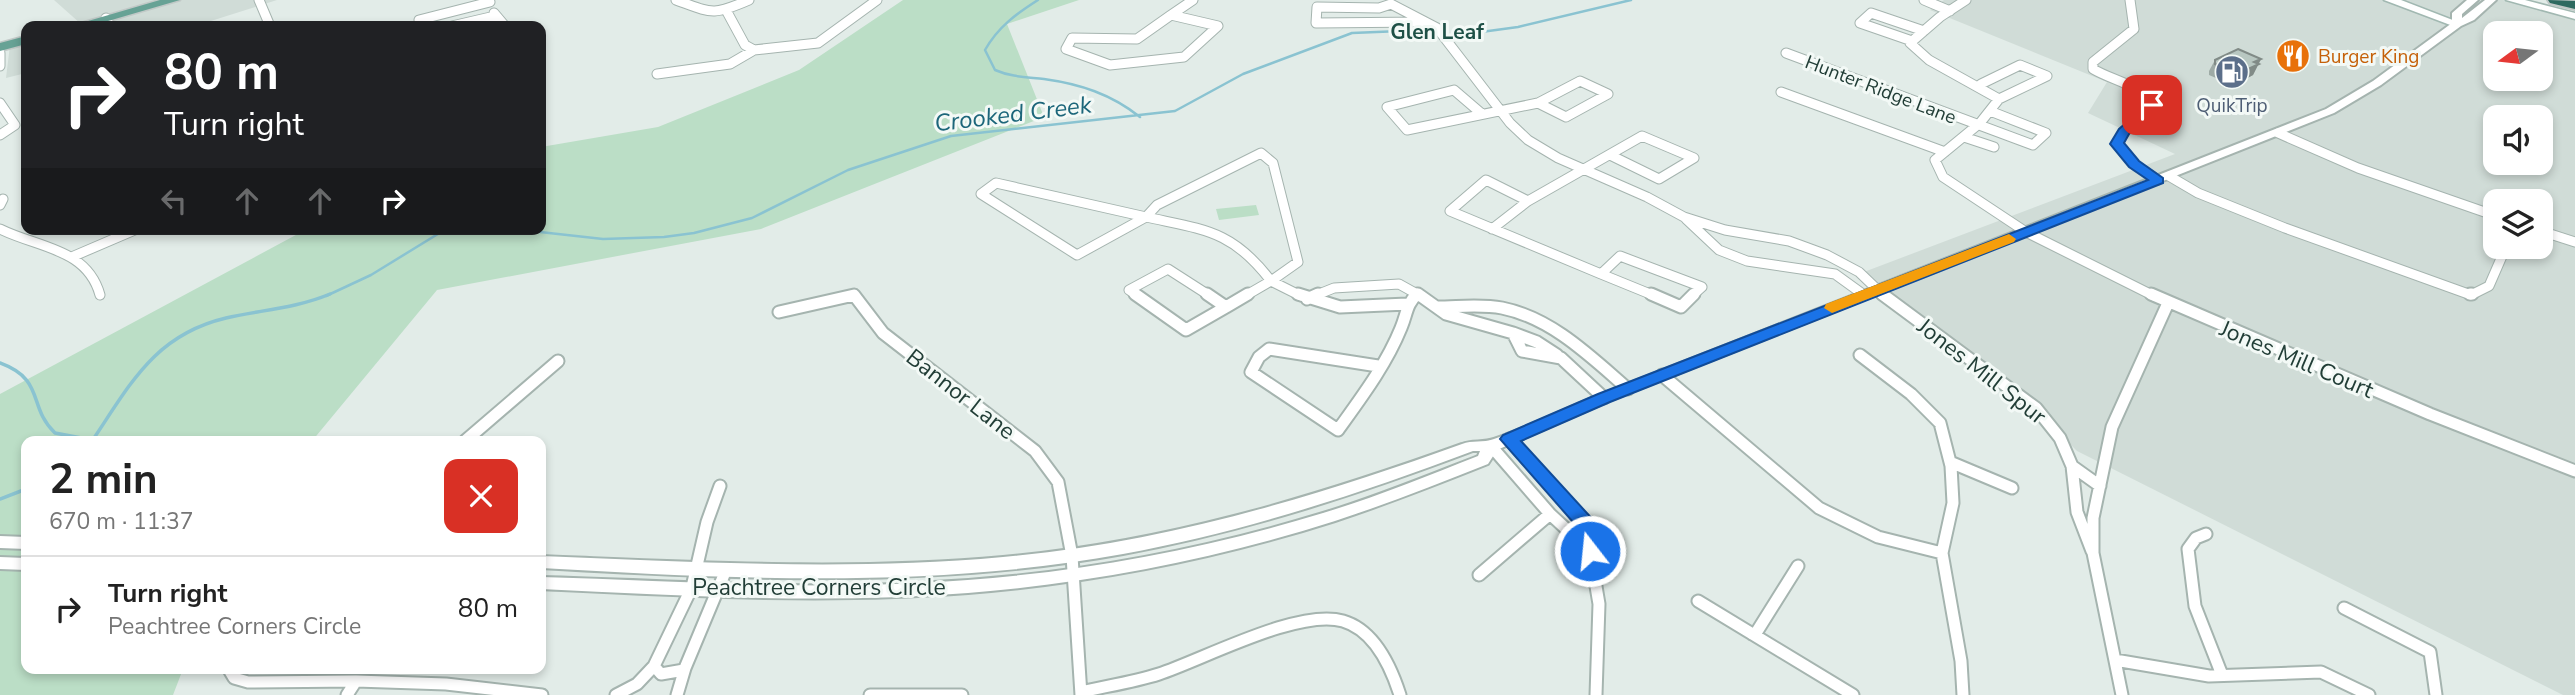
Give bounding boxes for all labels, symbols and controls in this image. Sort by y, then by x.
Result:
district label: Glen Leaf [1390,18,1484,46]
north arrow [2483,21,2553,91]
map controls [2483,21,2553,259]
restaurant icon: Burger King [2274,37,2312,75]
text: 80 m [164,39,279,106]
place label: Burger King [2318,44,2419,70]
icon: right [49,49,140,140]
street label: Hunter Ridge Lane [1801,49,1960,131]
fuel station icon: QuikTrip [2213,53,2251,91]
pin [2122,75,2182,135]
icon: arrive [2133,86,2171,124]
water label: Crooked Creek [933,88,1094,140]
place label: QuikTrip [2196,93,2268,119]
text: Turn right [164,103,304,146]
button: sound [2483,105,2553,175]
icon: left [155,182,193,220]
icon: ahead [228,182,266,220]
icon: ahead [301,182,339,220]
icon: right [374,182,412,220]
button: layers [2483,189,2553,259]
street label: Jones Mill Spur [1910,311,2053,432]
street label: Jones Mill Court [2214,313,2379,406]
street label: Bannor Lane [900,342,1022,447]
text: 2 min [49,451,158,508]
button: close [444,459,518,533]
text: 670 m · 11:37 [49,506,194,537]
position arrow [1553,514,1627,588]
street label: Peachtree Corners Circle [692,572,946,603]
text: Turn right [108,576,227,611]
icon: right [49,590,87,628]
text: 80 m [458,591,518,626]
text: Peachtree Corners Circle [108,611,361,642]

